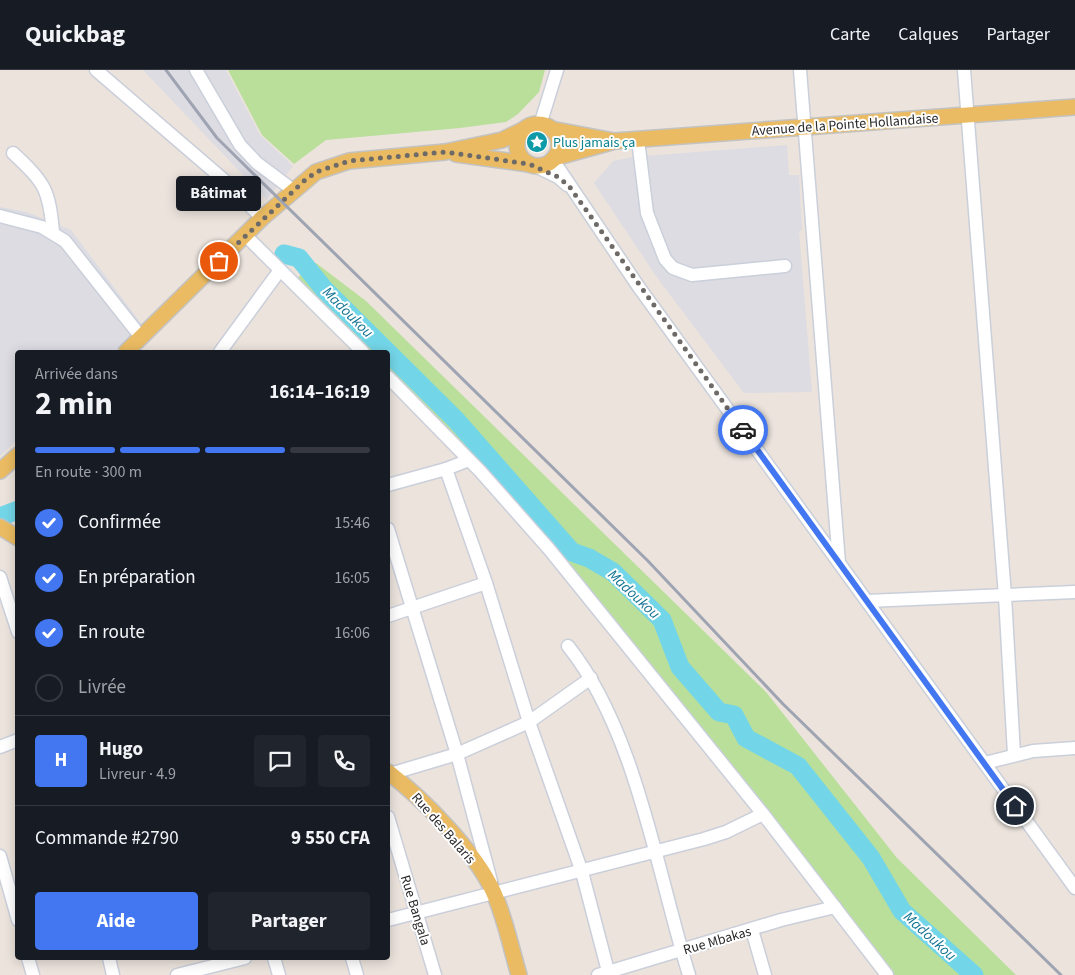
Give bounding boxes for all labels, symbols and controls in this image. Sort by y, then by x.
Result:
text: Quickbag [25,17,125,52]
text: Carte [830,22,870,47]
text: Calques [898,22,958,47]
text: Partager [986,22,1050,47]
street label: Avenue de la Pointe Hollandaise [751,108,939,141]
place icon: Plus jamais ça [525,130,549,154]
place label: Plus jamais ça [553,133,635,153]
callout: Bâtimat [176,176,262,211]
text: Bâtimat [190,182,247,204]
pin [198,240,240,282]
icon: bag [205,247,233,275]
water label: Madoukou [317,282,378,343]
text: Arrivée dans [35,363,118,385]
text: 16:14–16:19 [269,379,370,406]
text: 2 min [35,381,113,427]
courier [718,405,768,455]
icon: car [729,416,757,444]
text: En route · 300 m [35,461,142,483]
icon: check [35,509,63,537]
text: Confirmée [78,509,161,536]
text: 15:46 [334,512,370,534]
icon: check [35,564,63,592]
text: En préparation [78,564,196,591]
water label: Madoukou [603,565,665,624]
text: 16:05 [334,567,370,589]
icon: check [35,619,63,647]
text: En route [78,619,145,646]
text: 16:06 [334,622,370,644]
text: Livrée [78,674,126,701]
button: chat [254,735,306,787]
button: phone [318,735,370,787]
text: Hugo [99,736,143,763]
text: H [55,747,67,774]
text: Livreur · 4.9 [99,763,176,785]
pin [994,785,1036,827]
street label: Rue des Balaris [407,789,480,869]
icon: home [1001,792,1029,820]
text: Commande #2790 [35,825,179,852]
text: 9 550 CFA [291,825,370,852]
street label: Rue Bangala [395,873,435,948]
button: Aide [35,892,198,950]
button: Partager [208,892,370,950]
water label: Madoukou [899,907,961,966]
street label: Rue Mbakas [681,922,754,960]

